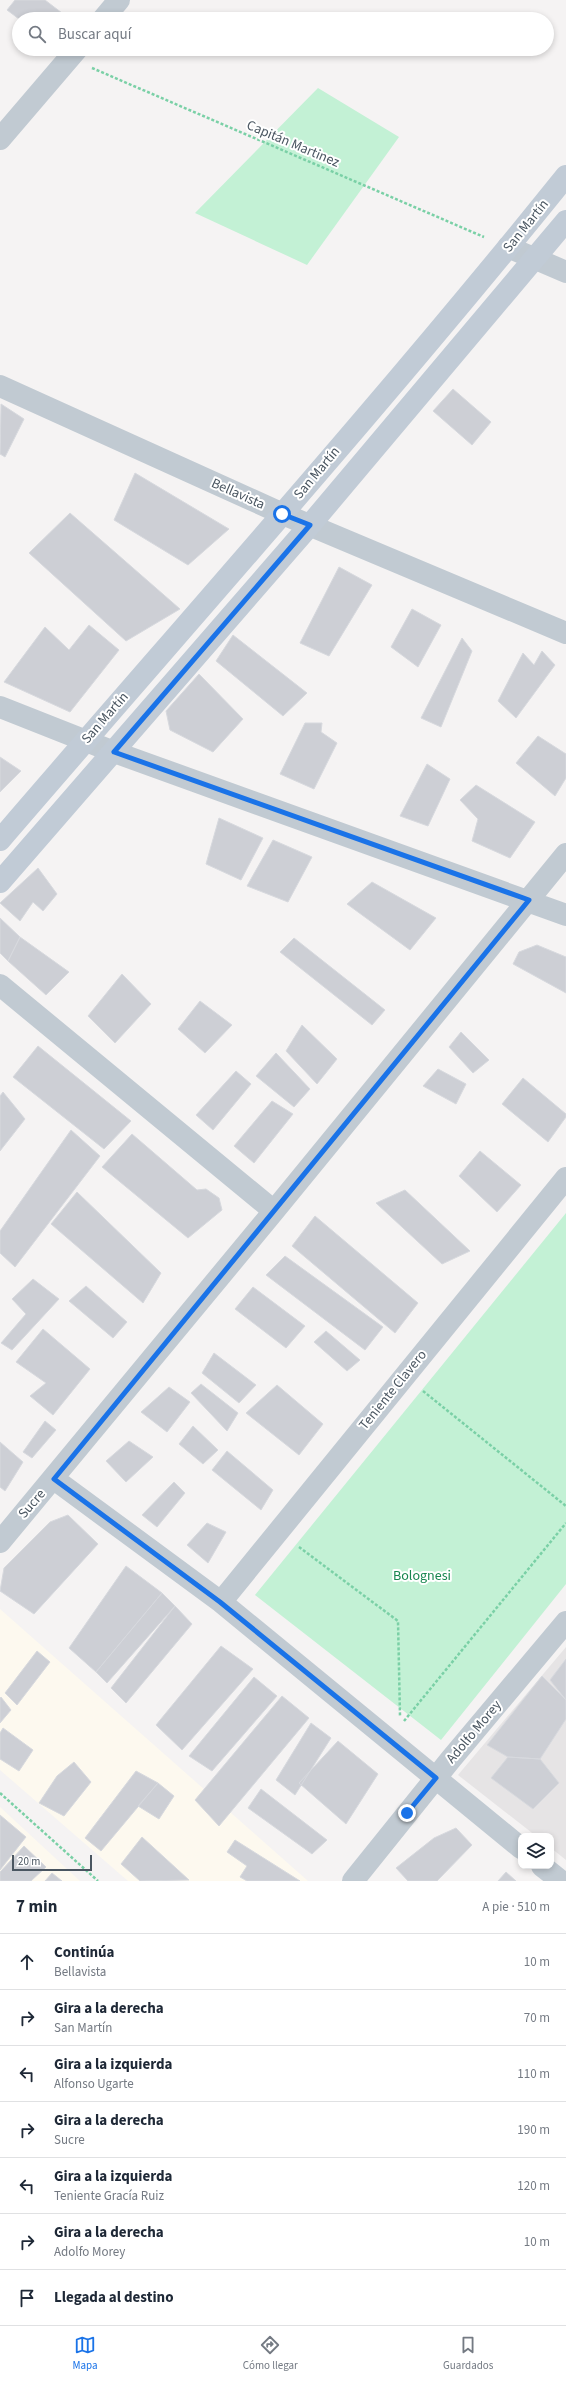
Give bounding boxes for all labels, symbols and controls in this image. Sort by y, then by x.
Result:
search box [12,12,554,56]
icon: search [26,23,48,45]
text: Buscar aquí [58,24,131,45]
street label: Capitán Martinez [244,115,343,173]
street label: San Martín [498,195,554,257]
street label: San Martín [289,442,345,504]
street label: Bellavista [208,473,268,515]
route start [273,505,291,523]
street label: San Martín [77,688,133,748]
street label: Teniente Clavero [354,1346,432,1434]
street label: Sucre [14,1485,50,1523]
park label: Bolognesi [393,1566,451,1586]
street label: Adolfo Morey [442,1696,507,1768]
route end [398,1804,416,1822]
map controls [518,1833,554,1869]
button: layers [518,1833,554,1869]
scale bar [12,1853,92,1872]
text: 20 m [18,1854,40,1869]
text: 7 min [16,1895,57,1919]
text: A pie · 510 m [482,1898,550,1916]
text: Continúa [54,1942,115,1963]
icon: ahead [16,1951,38,1973]
text: 10 m [524,1953,550,1971]
text: Bellavista [54,1963,106,1981]
text: Gira a la derecha [54,1998,164,2019]
icon: right [16,2007,38,2029]
text: 70 m [524,2009,550,2027]
text: San Martín [54,2019,112,2037]
text: Gira a la izquierda [54,2054,173,2075]
icon: left [16,2063,38,2085]
text: 110 m [517,2065,550,2083]
text: Alfonso Ugarte [54,2075,134,2093]
text: Gira a la derecha [54,2110,164,2131]
icon: right [16,2119,38,2141]
text: 190 m [517,2121,550,2139]
text: Sucre [54,2131,85,2149]
text: Gira a la izquierda [54,2166,173,2187]
icon: left [16,2175,38,2197]
text: 120 m [517,2177,550,2195]
text: Teniente Gracía Ruiz [54,2187,164,2205]
text: Gira a la derecha [54,2222,164,2243]
icon: right [16,2231,38,2253]
text: 10 m [524,2233,550,2251]
text: Adolfo Morey [54,2243,125,2261]
icon: arrive [16,2287,38,2309]
text: Llegada al destino [54,2287,174,2308]
tab: Mapa [73,2334,98,2373]
tab: Cómo llegar [243,2334,298,2373]
tab: Guardados [443,2334,493,2373]

